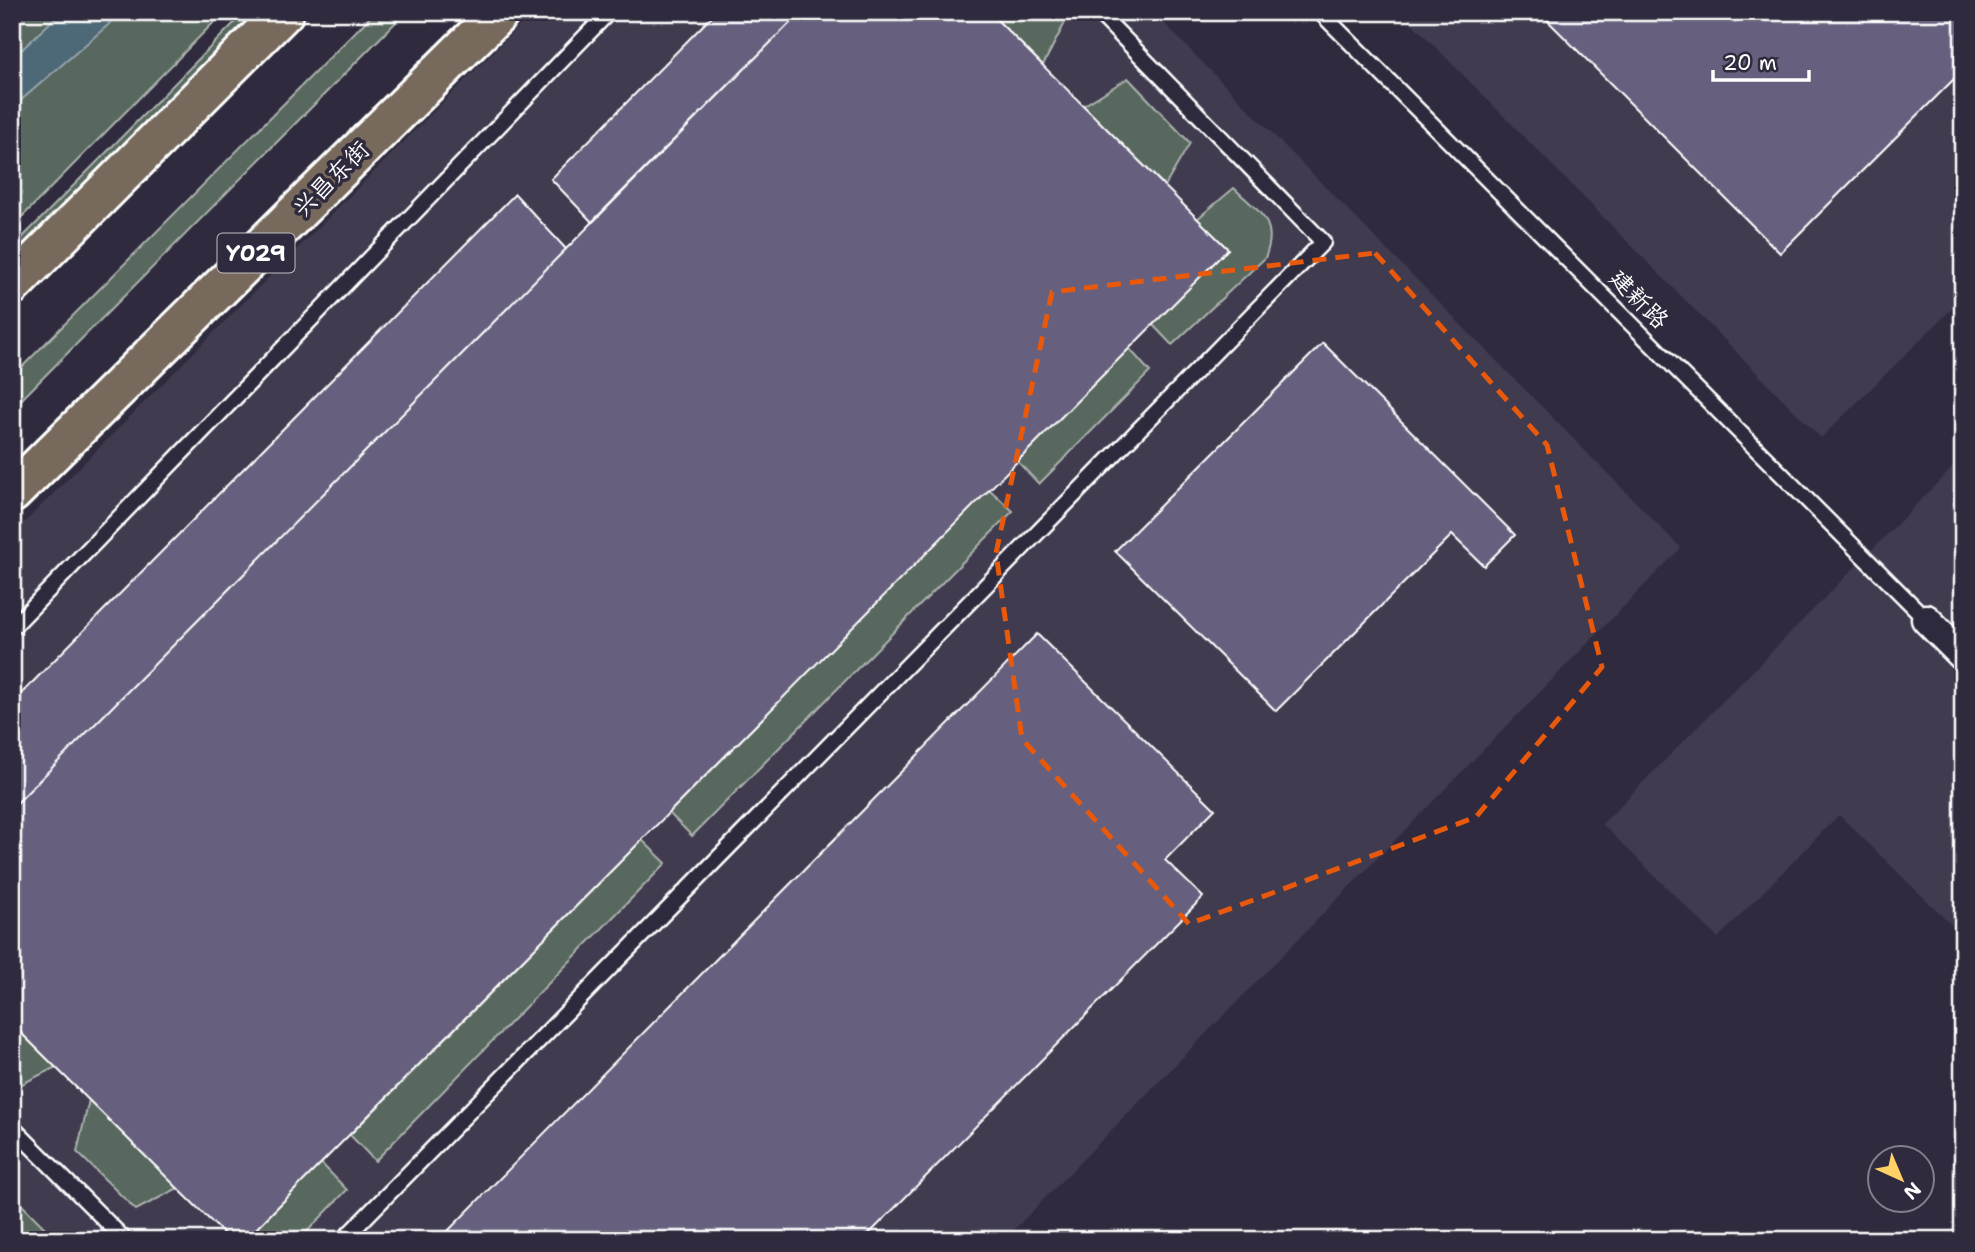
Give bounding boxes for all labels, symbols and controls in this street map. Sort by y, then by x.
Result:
scale bar [1713,38,1809,82]
text: 20 m [1723,49,1777,77]
street label: 兴昌东街 [286,134,376,224]
road number: Y029 [218,234,294,272]
street label: 建新路 [1602,262,1676,336]
north arrow [1867,1144,1937,1214]
text: N [1898,1177,1927,1205]

